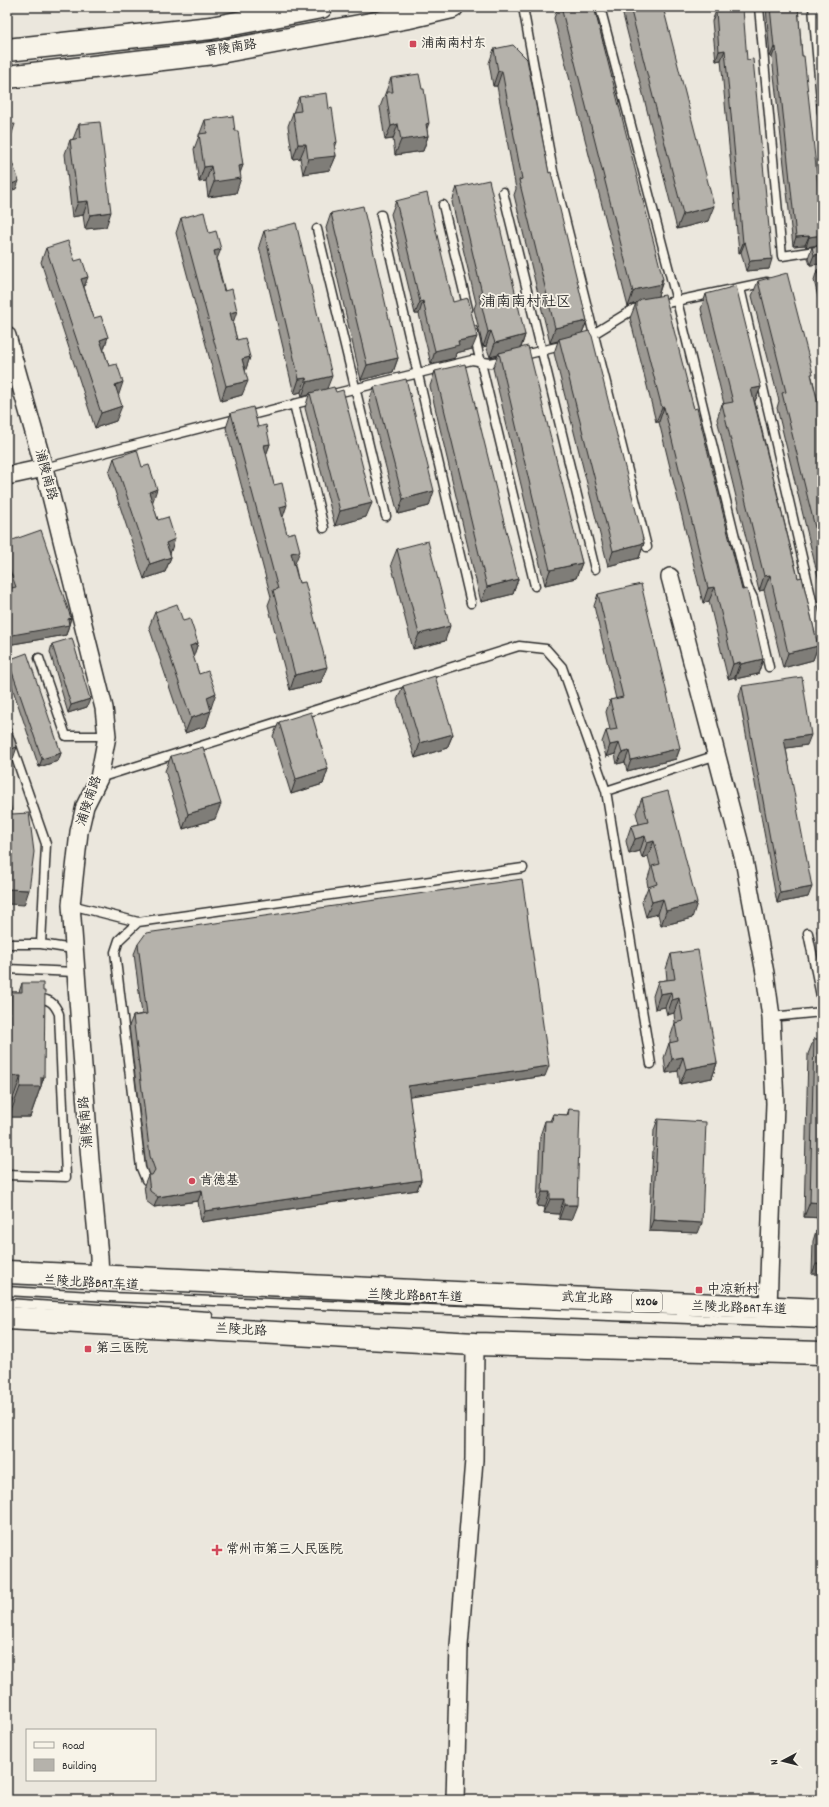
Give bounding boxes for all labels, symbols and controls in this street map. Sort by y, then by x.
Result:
place label: 浦南南村东 [421,35,486,54]
street label: 晋陵南路 [204,36,258,62]
marker: 浦南南村东 [408,39,418,49]
district label: 浦南南村社区 [481,292,571,314]
street label: 浦陵南路 [29,447,61,503]
street label: 浦陵南路 [73,773,107,829]
street label: 浦陵南路 [75,1095,99,1149]
place label: 肯德基 [200,1172,239,1191]
marker: 肯德基 [187,1176,197,1186]
street label: 兰陵北路BRT车道 [43,1272,139,1296]
place label: 中凉新村 [707,1281,759,1300]
marker: 中凉新村 [694,1285,704,1295]
street label: 兰陵北路BRT车道 [367,1286,463,1308]
street label: 武宜北路 [561,1288,613,1310]
road number: X206 [632,1292,662,1312]
street label: 兰陵北路BRT车道 [691,1298,787,1320]
street label: 兰陵北路 [215,1320,267,1342]
place label: 第三医院 [96,1340,148,1359]
marker: 第三医院 [83,1344,93,1354]
place label: 常州市第三人民医院 [226,1541,343,1560]
marker: 常州市第三人民医院 [211,1544,223,1556]
legend [26,1729,156,1781]
text: Road [62,1738,84,1755]
north arrow [763,1741,803,1781]
text: Building [62,1758,97,1775]
text: N [767,1758,783,1766]

